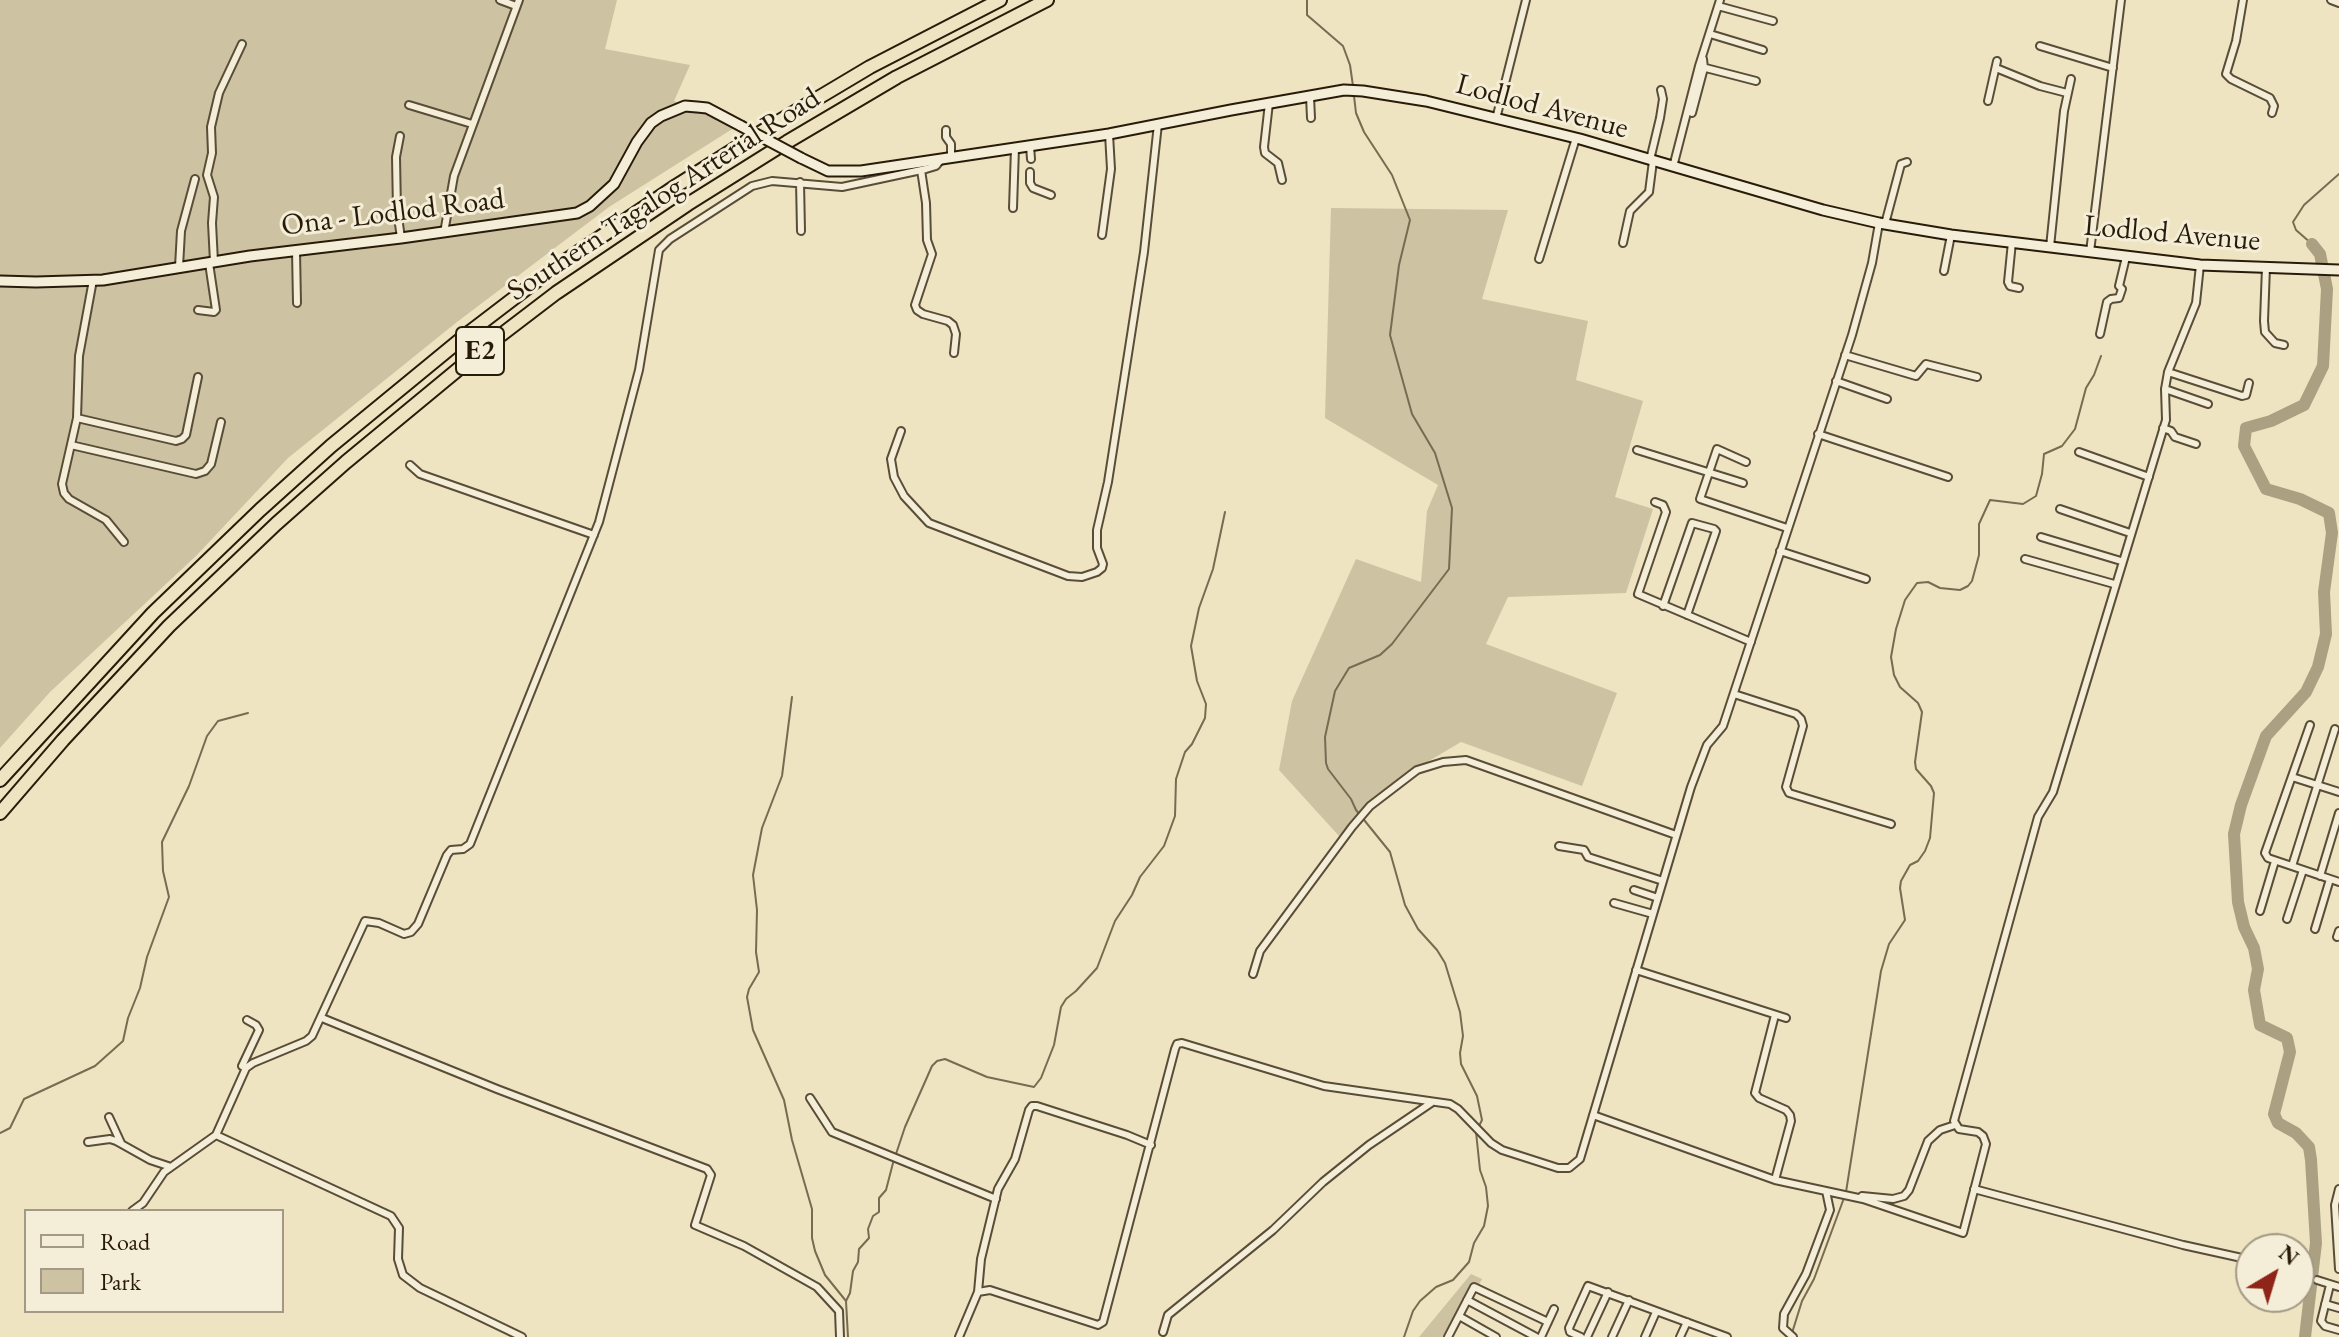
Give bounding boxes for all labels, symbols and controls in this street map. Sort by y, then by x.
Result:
street label: Lodlod Avenue [1452,67,1632,147]
street label: Southern Tagalog Arterial Road [501,80,827,310]
street label: Ona - Lodlod Road [279,181,507,245]
street label: Lodlod Avenue [2082,208,2262,260]
road number: E2 [456,327,504,375]
legend [24,1209,284,1313]
text: Road [100,1226,150,1257]
north arrow [2235,1233,2315,1313]
text: N [2273,1238,2305,1272]
text: Park [100,1266,141,1297]

